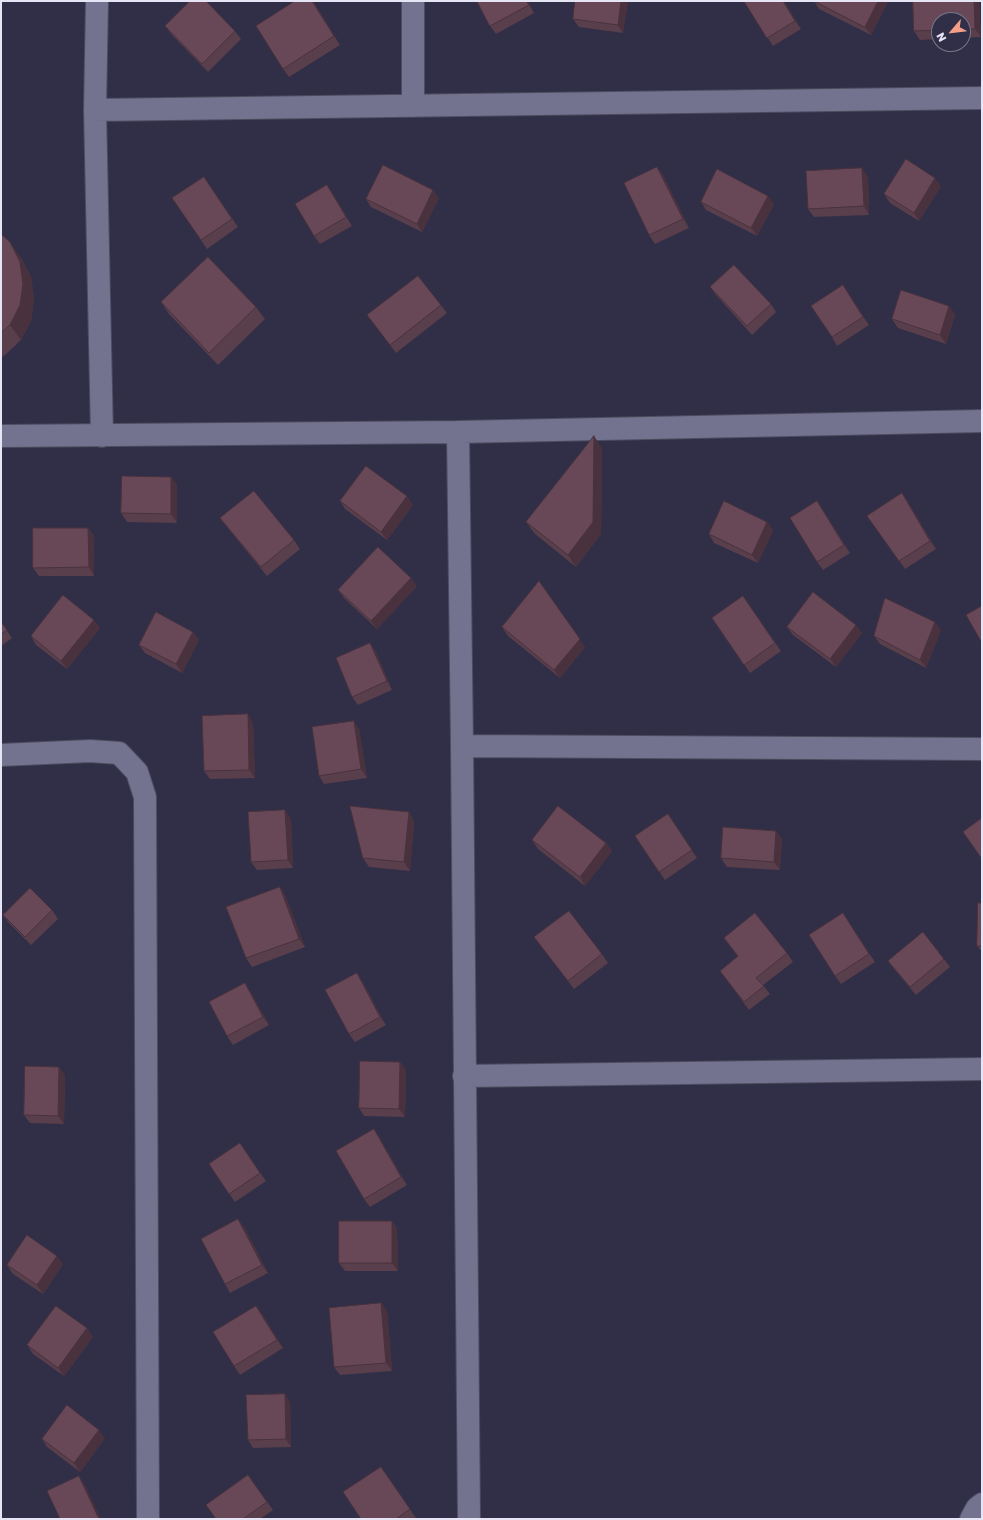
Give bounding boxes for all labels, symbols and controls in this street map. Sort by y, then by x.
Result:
north arrow [931,12,971,52]
text: N [933,31,949,44]

